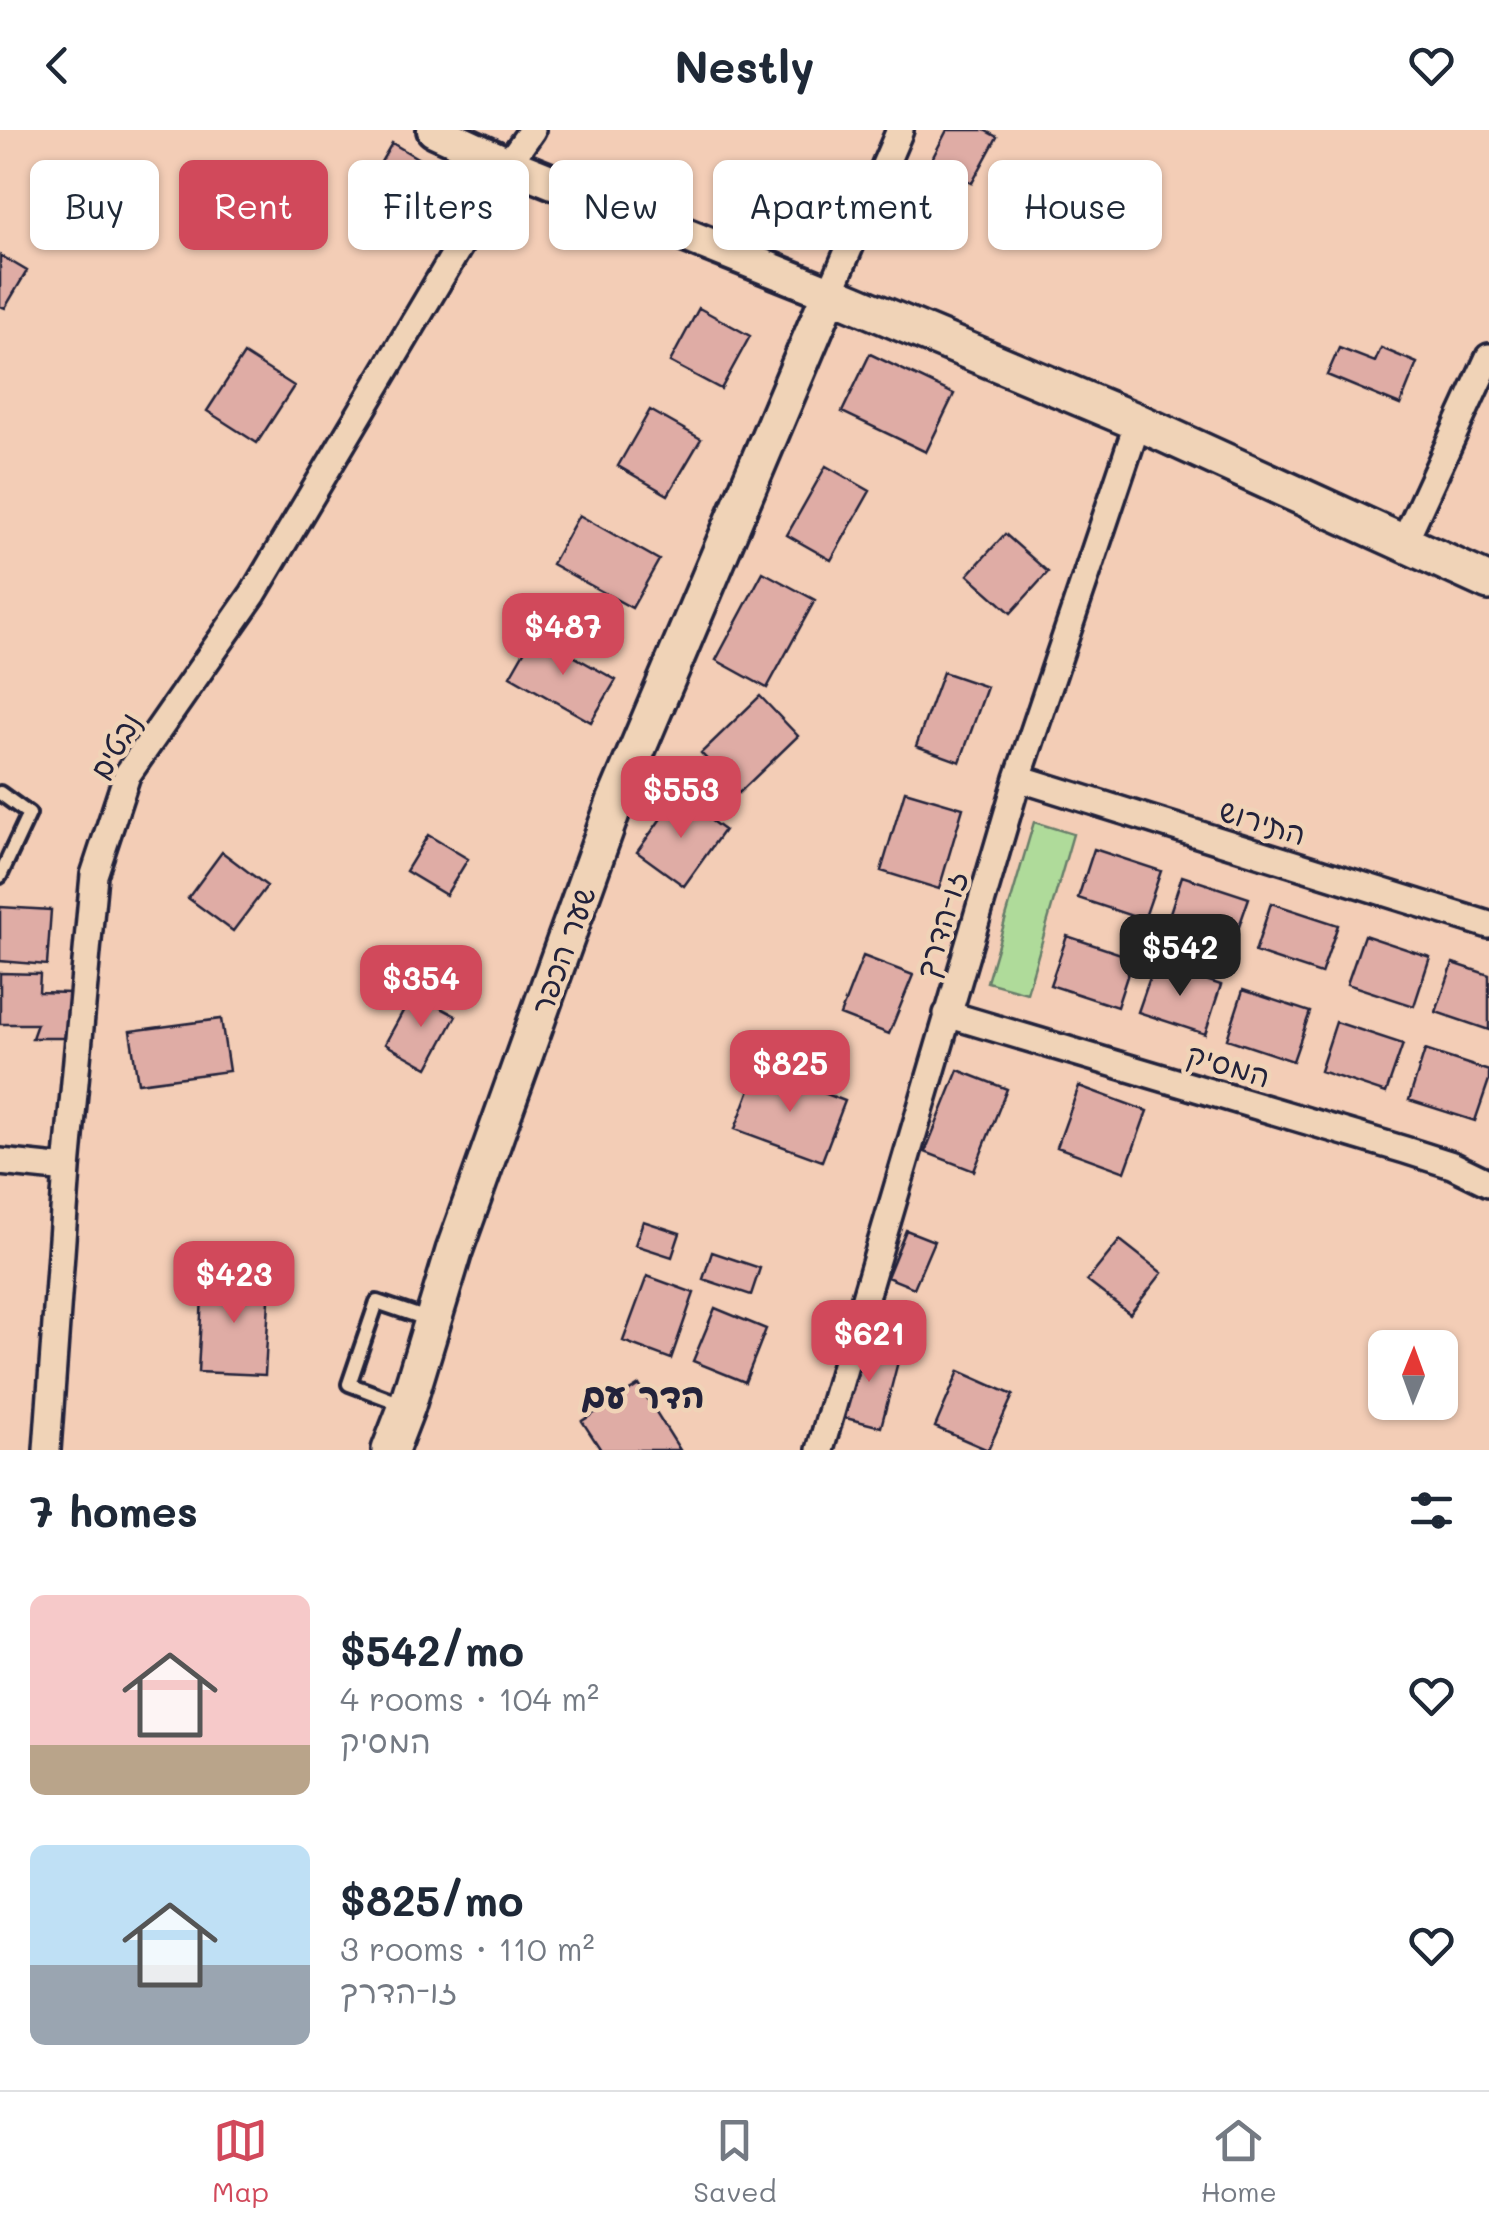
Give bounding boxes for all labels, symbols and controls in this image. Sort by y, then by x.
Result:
text: Nestly [674,36,815,94]
icon: back [30,38,85,93]
icon: heart [1404,38,1459,93]
chip: Buy [30,160,159,250]
chip: Rent [179,160,328,250]
chip: Filters [348,160,529,250]
chip: New [549,160,693,250]
chip: Apartment [713,160,968,250]
chip: House [988,160,1162,250]
pin: $487 [504,593,622,678]
text: $487 [524,604,602,646]
street label: נבטים [79,705,149,785]
pin: $553 [622,756,740,841]
text: $553 [643,767,719,809]
street label: התירוש [1215,789,1311,853]
street label: זו-הדרך [905,866,975,982]
street label: שער הכפר [520,881,604,1019]
pin: $542 [1121,914,1239,999]
text: $542 [1142,925,1218,967]
pin: $354 [362,945,480,1030]
text: $354 [382,956,460,998]
pin: $825 [731,1030,849,1115]
street label: המסיק [1182,1032,1276,1096]
text: $825 [752,1041,828,1083]
pin: $423 [175,1241,293,1326]
text: $423 [195,1252,273,1294]
pin: $621 [810,1300,928,1385]
text: $621 [833,1311,905,1353]
north arrow [1368,1330,1458,1420]
map controls [1368,1330,1458,1420]
district label: הדר עם [582,1371,705,1417]
text: 7 homes [30,1483,198,1538]
icon: filters [1404,1483,1459,1538]
text: $542/mo [340,1622,524,1677]
icon: home [110,1635,230,1755]
icon: heart [1404,1668,1459,1723]
text: 4 rooms · 104 m² [340,1677,599,1719]
text: המסיק [340,1719,431,1761]
text: $825/mo [340,1872,523,1927]
icon: home [110,1885,230,2005]
icon: heart [1404,1918,1459,1973]
text: 3 rooms · 110 m² [340,1927,595,1969]
text: זו-הדרך [340,1969,457,2011]
tab: Map [212,2113,269,2209]
tab: Saved [693,2113,776,2209]
tab: Home [1201,2113,1277,2209]

